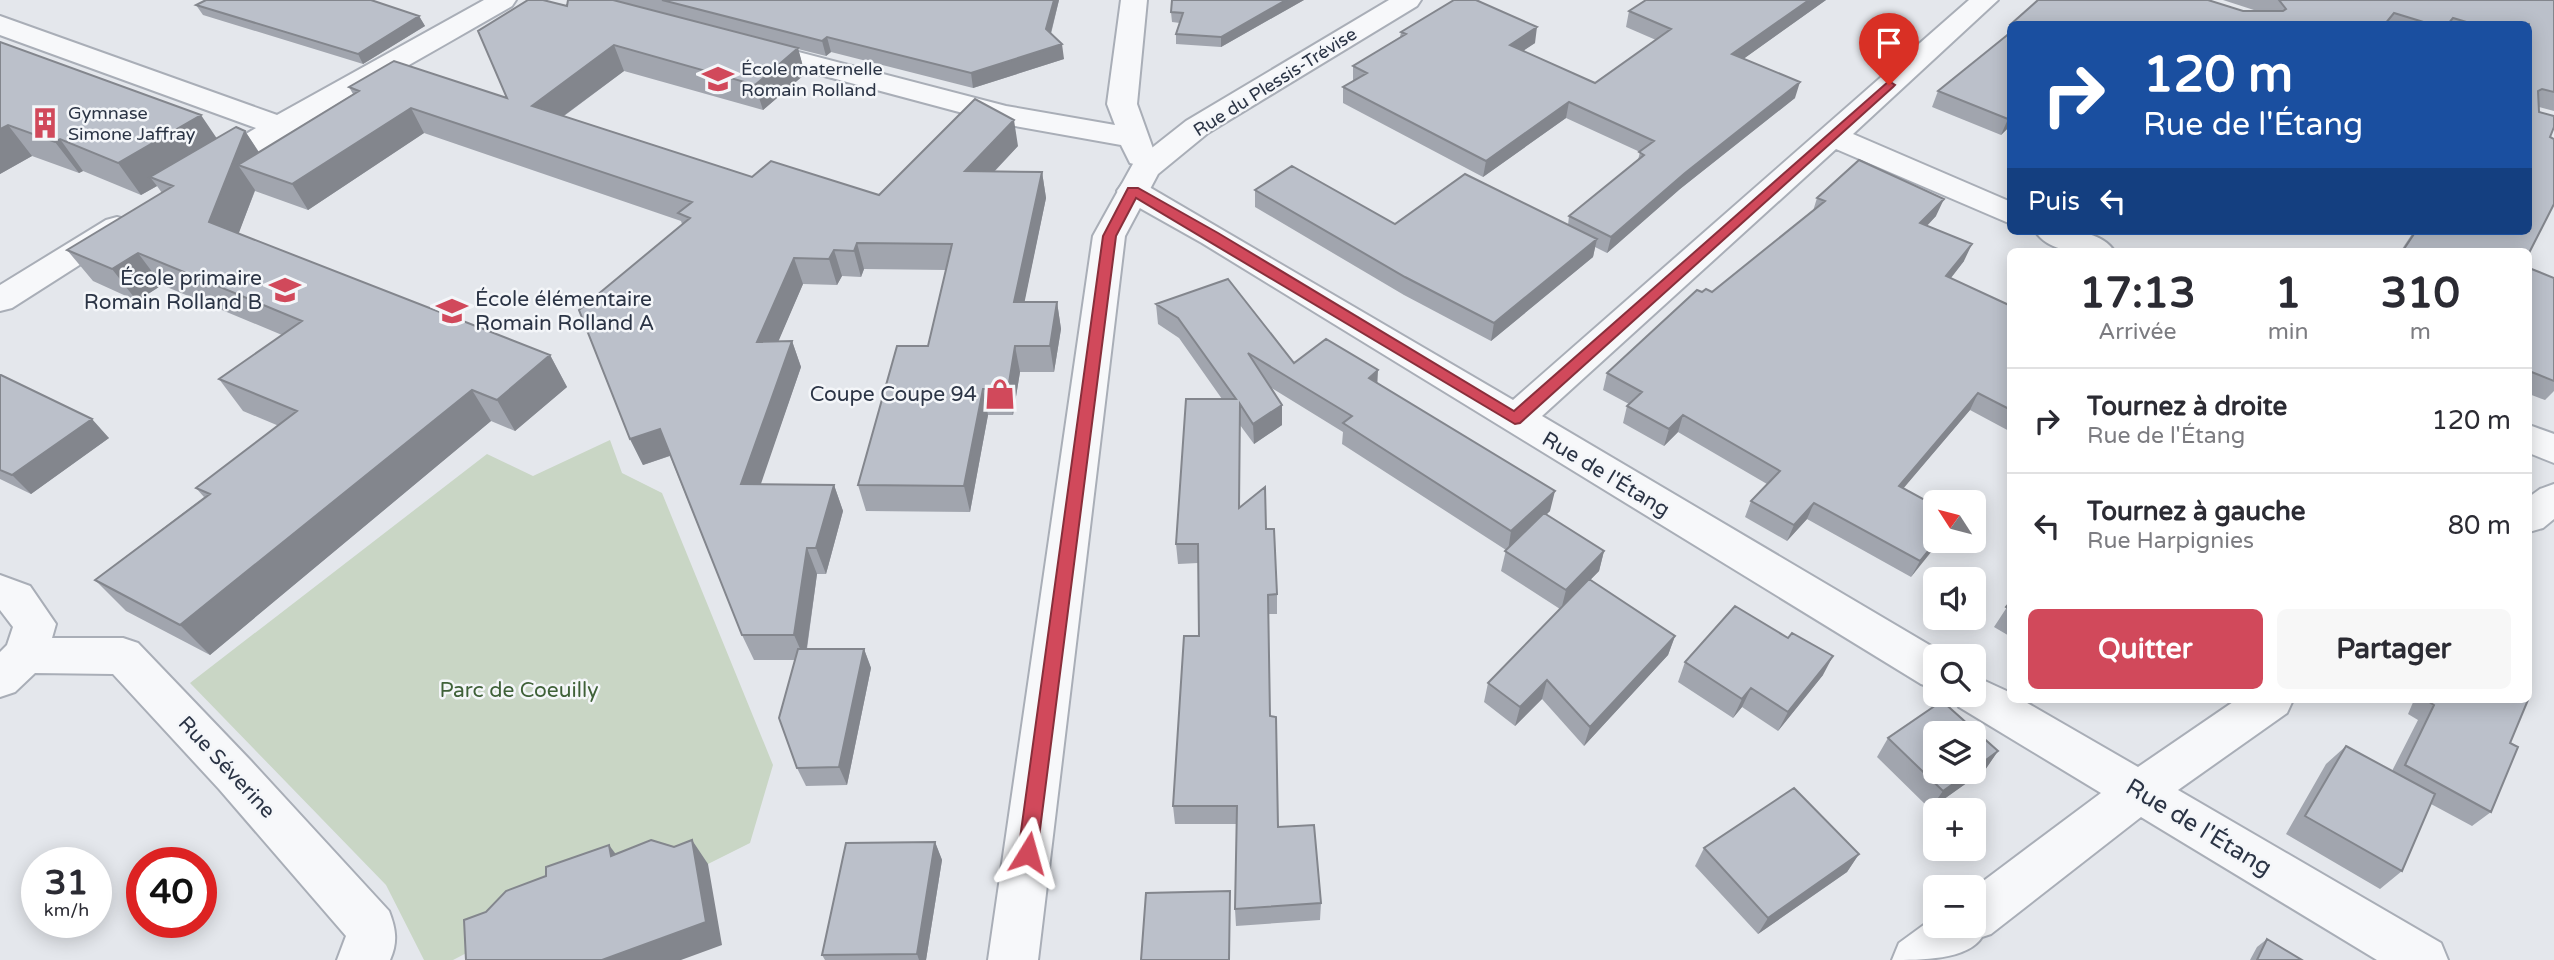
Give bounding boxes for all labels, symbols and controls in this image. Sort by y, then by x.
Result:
pin [1859,13,1919,85]
street label: Rue du Plessis-Trévise [1189,23,1361,141]
icon: arrive [1870,24,1908,62]
text: 120 m [2143,46,2293,105]
icon: right [2028,49,2119,140]
place label: École maternelle Romain Rolland [741,58,883,101]
school or university icon: École maternelle Romain Rolland [701,62,735,96]
place label: Gymnase Simone Jaffray [68,102,196,145]
building icon: Gymnase Simone Jaffray [28,106,62,140]
text: Rue de l'Étang [2143,106,2363,144]
icon: left [2094,182,2132,220]
text: Puis [2028,186,2080,217]
place label: École primaire Romain Rolland B [84,266,262,315]
text: 17:13 [2079,268,2196,319]
text: 1 [2275,268,2301,319]
text: 310 [2381,268,2460,319]
school or university icon: École primaire Romain Rolland B [268,273,302,307]
place label: École élémentaire Romain Rolland A [475,287,654,336]
school or university icon: École élémentaire Romain Rolland A [435,294,469,328]
text: Arrivée [2098,318,2177,346]
text: min [2268,318,2309,346]
text: m [2410,318,2431,346]
shop icon: Coupe Coupe 94 [983,377,1017,411]
place label: Coupe Coupe 94 [810,382,977,407]
text: Tournez à droite [2087,391,2287,422]
icon: right [2028,402,2066,440]
text: 120 m [2431,405,2511,436]
text: Rue de l'Étang [2087,422,2245,450]
street label: Rue de l'Étang [1537,427,1674,522]
north arrow [1923,490,1986,553]
map controls [1923,490,1986,938]
text: Tournez à gauche [2087,496,2306,527]
icon: left [2028,507,2066,545]
text: 80 m [2448,510,2511,541]
text: Rue Harpignies [2087,527,2254,555]
button: sound [1923,567,1986,630]
button: Quitter [2028,609,2263,689]
button: Partager [2277,609,2511,689]
button: search [1923,644,1986,707]
park label: Parc de Coeuilly [439,678,599,703]
street label: Rue Séverine [173,711,280,824]
button: layers [1923,721,1986,784]
street label: Rue de l'Étang [2121,772,2277,882]
button: + [1923,798,1986,861]
position arrow [991,816,1065,890]
speed limit sign: 40 [126,847,217,938]
text: 31 [45,862,88,904]
button: − [1923,875,1986,938]
text: km/h [44,899,89,921]

